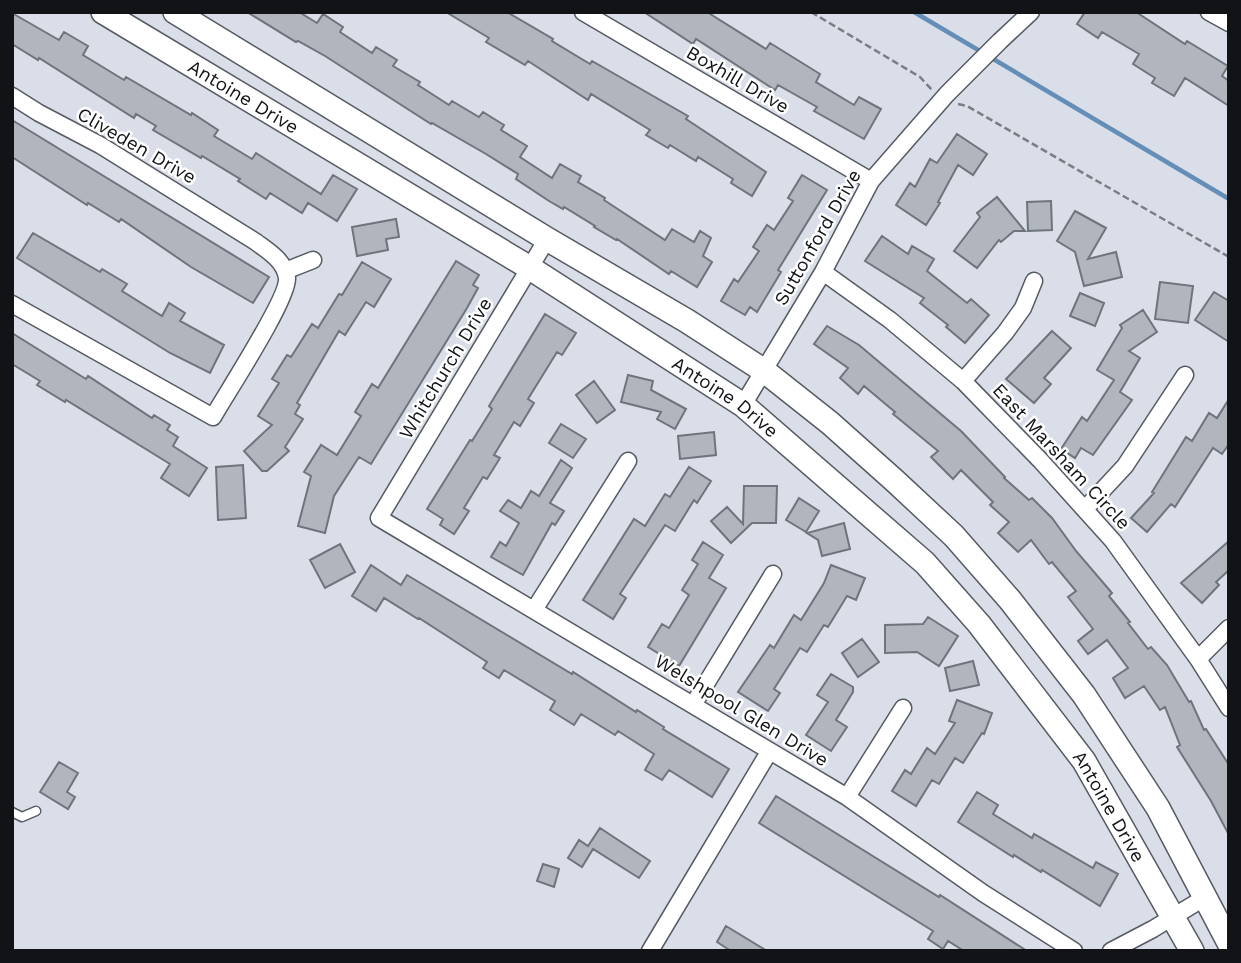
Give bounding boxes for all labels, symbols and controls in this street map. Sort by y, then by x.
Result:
street label: Boxhill Drive [682,41,793,118]
street label: Antoine Drive [184,55,303,139]
street label: Cliveden Drive [73,102,200,189]
street label: Suttonford Drive [769,165,866,309]
street label: Whitchurch Drive [394,293,497,443]
street label: Antoine Drive [668,352,783,443]
street label: East Marsham Circle [988,378,1135,534]
street label: Welshpool Glen Drive [651,649,833,771]
street label: Antoine Drive [1068,746,1150,866]

